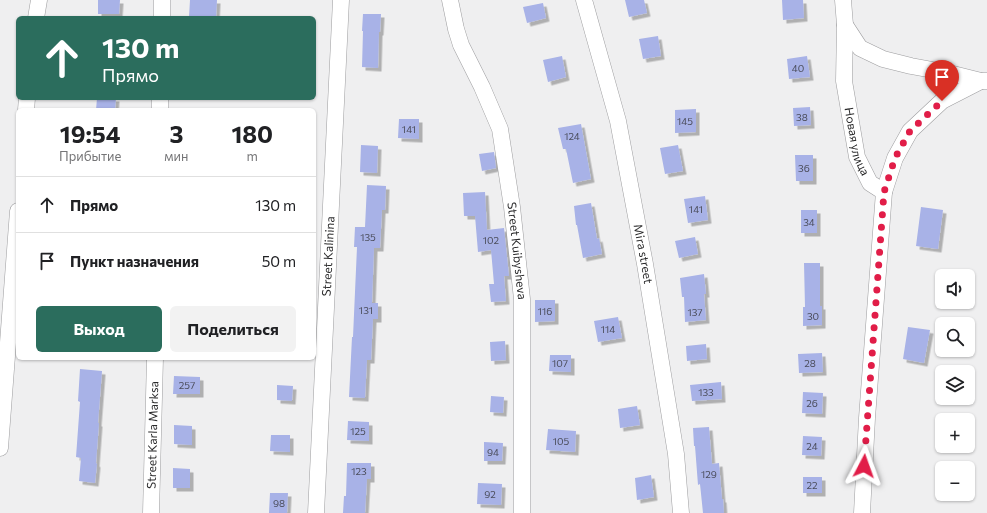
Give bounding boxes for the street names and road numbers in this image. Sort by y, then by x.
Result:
street label: Новая улица [843,106,873,178]
street label: Street Kuibysheva [505,201,530,300]
street label: Street Kalinina [319,216,336,297]
street label: Mira street [632,223,656,285]
street label: Street Karla Marksa [144,381,160,489]

